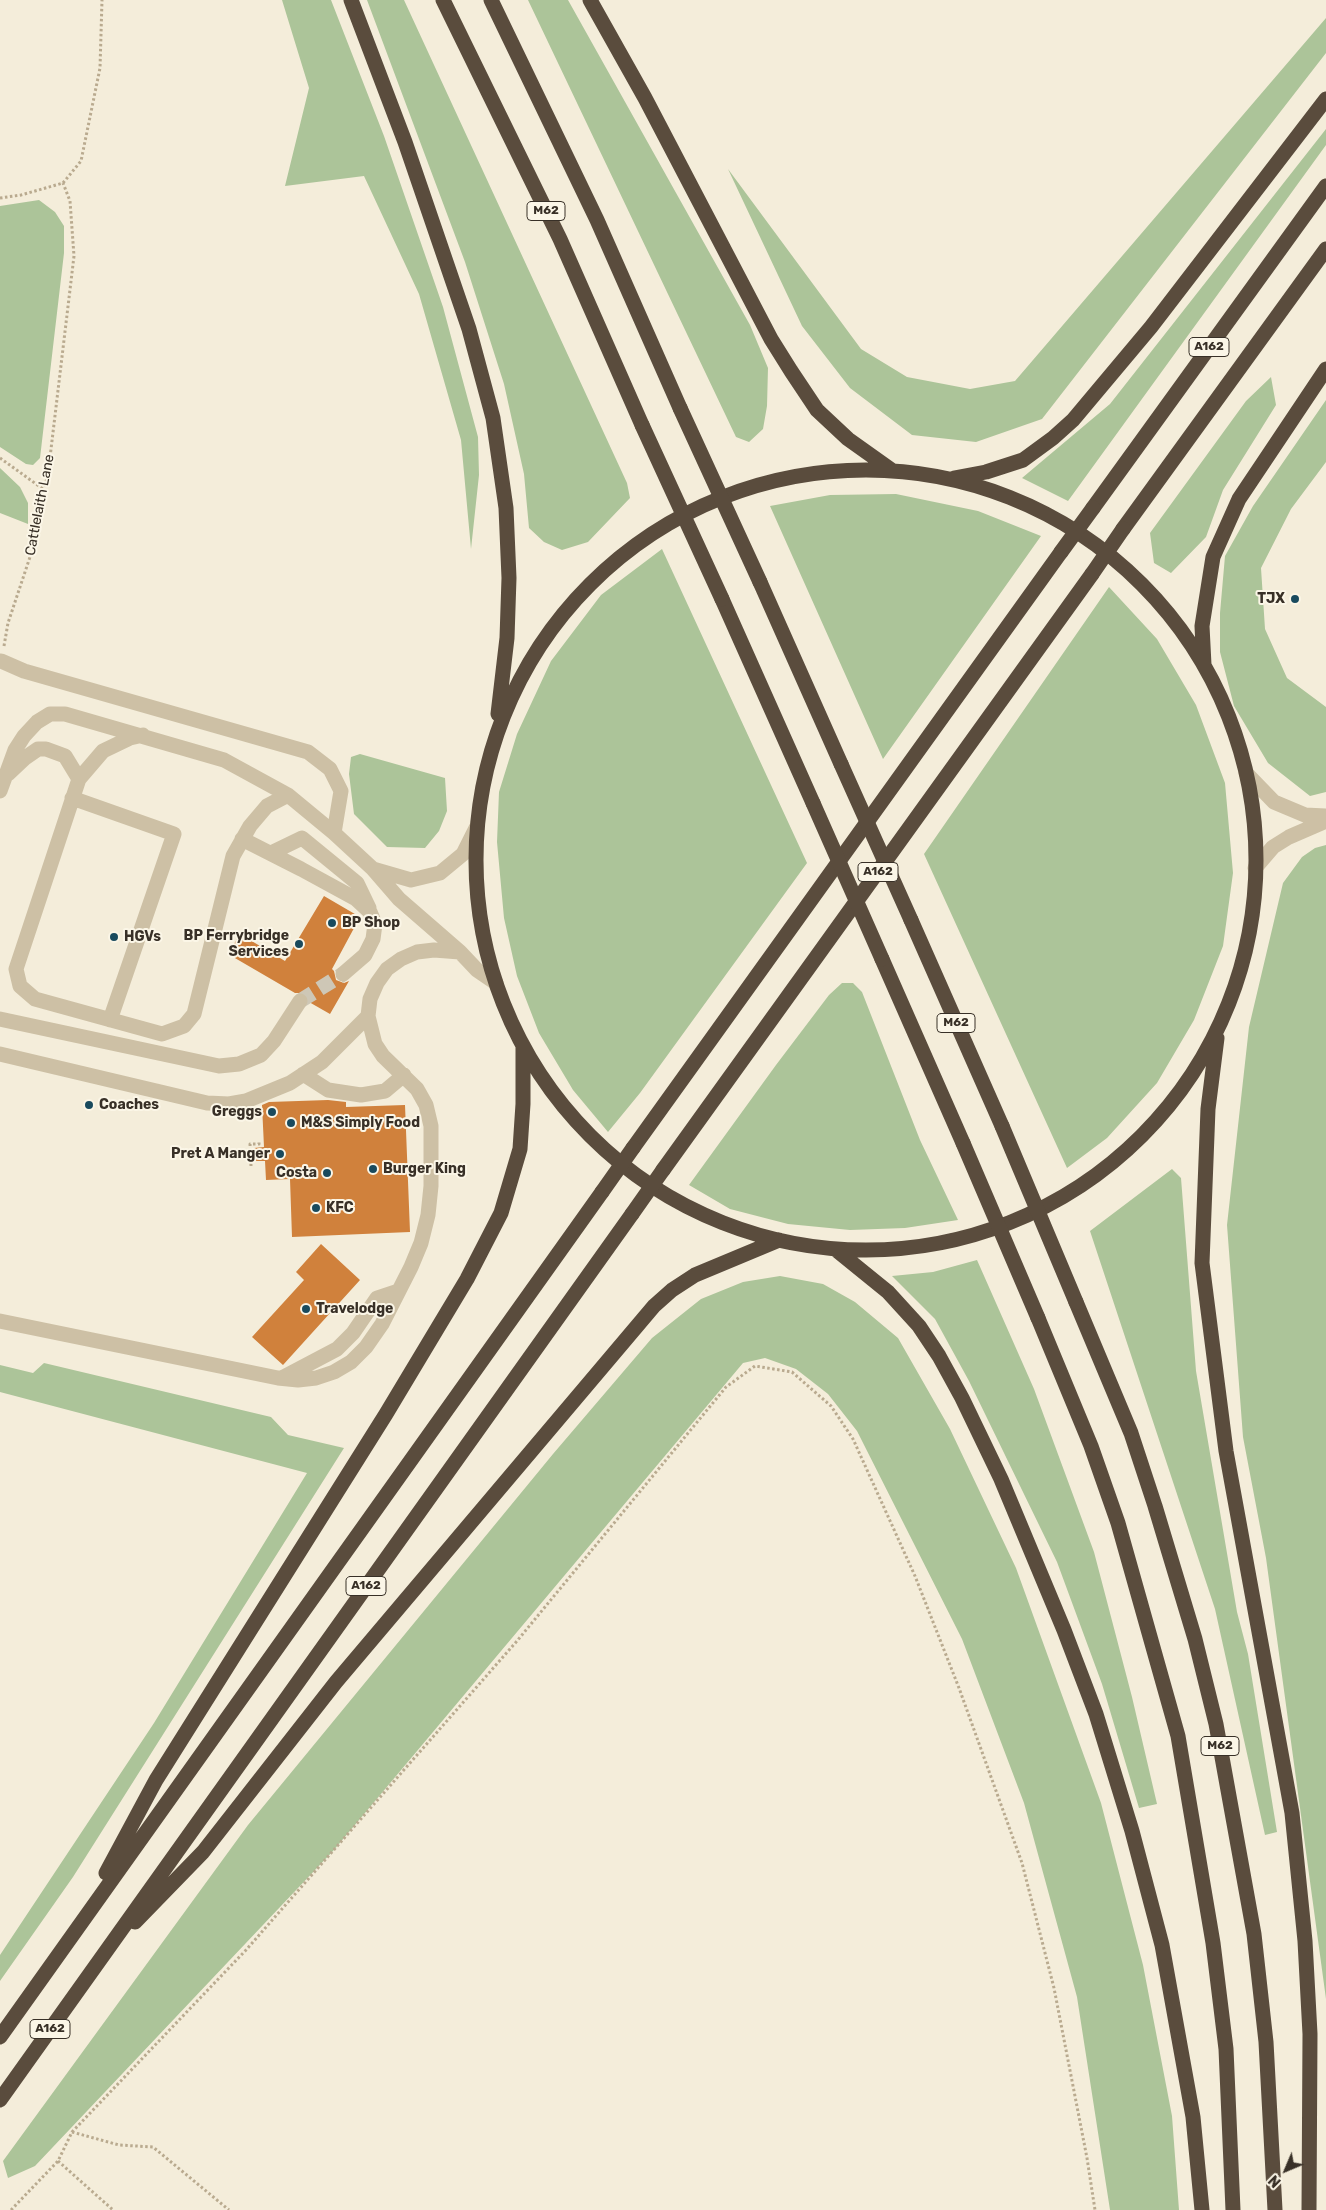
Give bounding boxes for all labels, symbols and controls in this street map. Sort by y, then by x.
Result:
road number: M62 [527,202,565,220]
road number: A162 [1189,338,1229,357]
street label: Cattlelaith Lane [22,453,58,557]
place label: TJX [1257,591,1285,607]
marker: TJX [1289,593,1301,605]
road number: A162 [858,862,898,882]
place label: BP Shop [342,915,400,931]
marker: BP Shop [326,917,338,929]
place label: BP Ferrybridge Services [184,928,289,960]
place label: HGVs [124,929,161,945]
marker: HGVs [108,931,120,943]
marker: BP Ferrybridge Services [293,938,305,950]
road number: M62 [937,1014,975,1032]
place label: Coaches [99,1097,159,1113]
marker: Coaches [83,1099,95,1111]
place label: Greggs [212,1104,262,1120]
marker: Greggs [266,1106,278,1118]
place label: M&S Simply Food [301,1115,420,1131]
marker: M&S Simply Food [285,1117,297,1129]
place label: Pret A Manger [171,1146,270,1162]
marker: Pret A Manger [274,1148,286,1160]
place label: Burger King [383,1161,466,1177]
marker: Burger King [367,1163,379,1175]
place label: Costa [276,1165,317,1181]
marker: Costa [321,1167,333,1179]
place label: KFC [326,1200,354,1216]
marker: KFC [310,1202,322,1214]
place label: Travelodge [316,1301,393,1317]
marker: Travelodge [300,1303,312,1315]
road number: A162 [346,1576,386,1595]
road number: M62 [1201,1736,1239,1755]
road number: A162 [30,2020,70,2038]
north arrow [1261,2145,1311,2195]
text: N [1265,2171,1285,2191]

